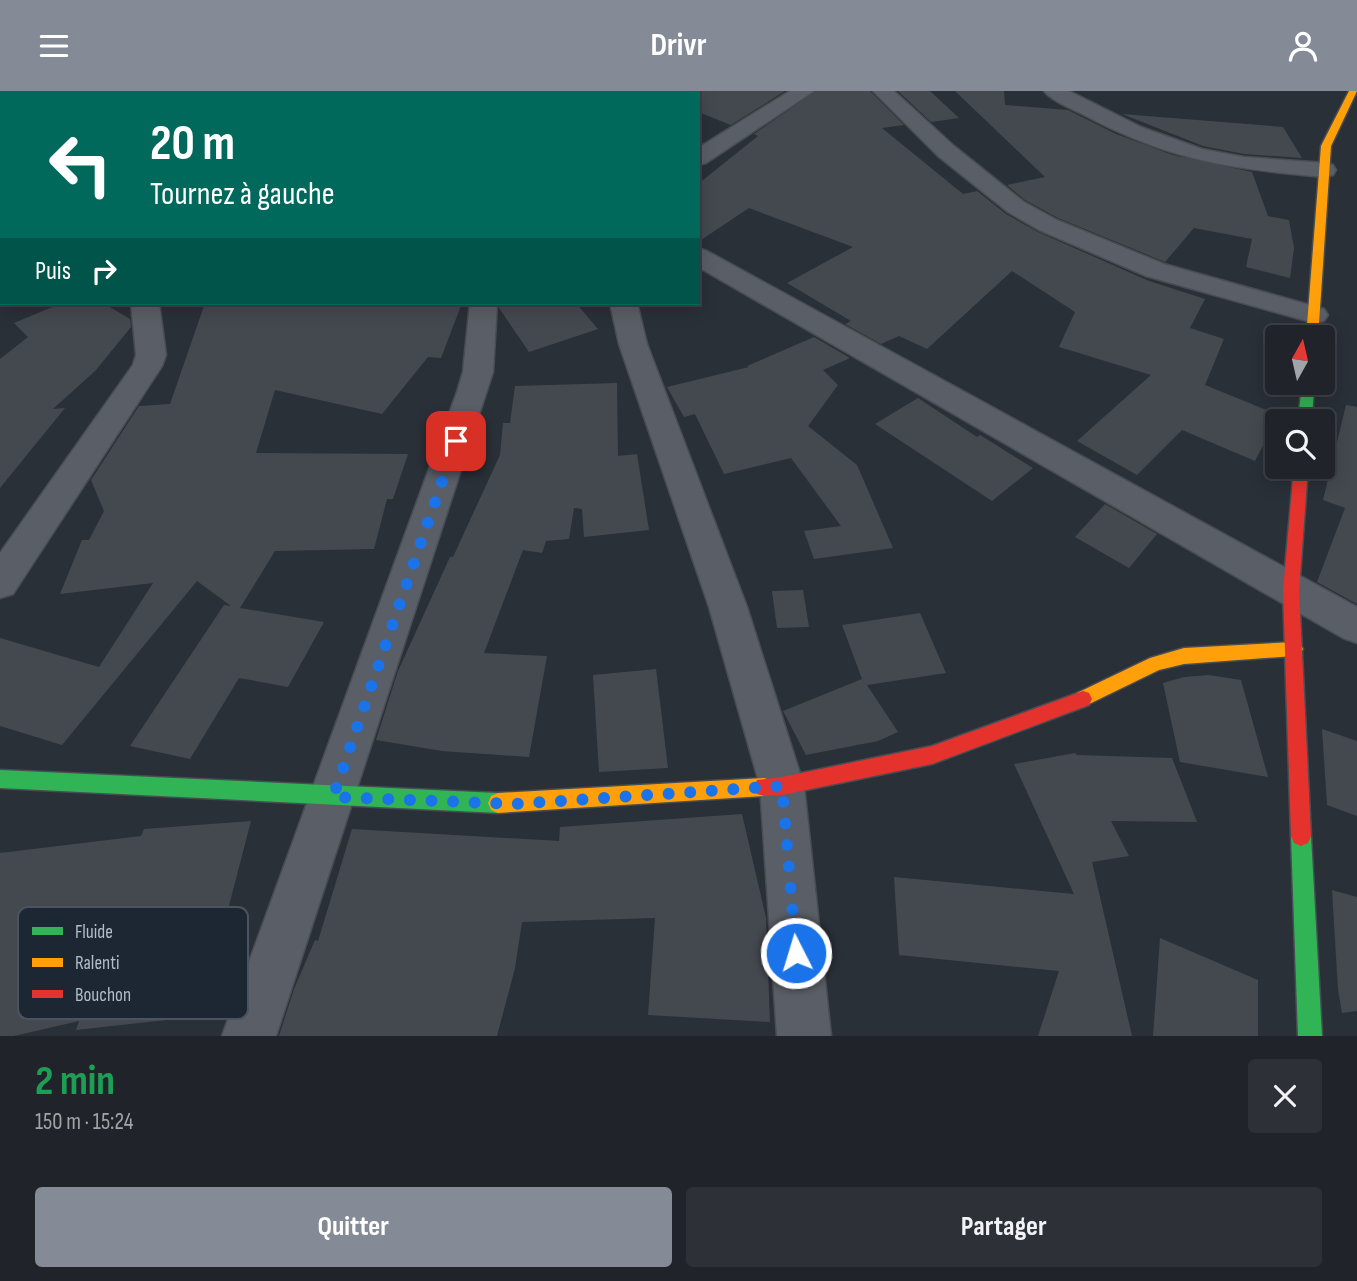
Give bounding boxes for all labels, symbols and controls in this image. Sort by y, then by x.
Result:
text: Drivr [650,26,707,65]
icon: menu [35,27,73,65]
icon: person [1284,27,1322,65]
text: 20 m [150,115,235,174]
icon: left [35,119,126,210]
text: Tournez à gauche [150,175,335,214]
icon: right [85,252,123,290]
text: Puis [35,256,71,287]
north arrow [1265,325,1335,395]
map controls [1265,325,1335,479]
button: search [1265,409,1335,479]
pin [426,411,486,471]
icon: arrive [437,422,475,460]
legend [18,907,248,1019]
position arrow [759,916,833,990]
text: Fluide [75,921,113,944]
text: Ralenti [75,952,120,975]
text: Bouchon [75,984,131,1007]
text: 2 min [35,1056,115,1107]
button: close [1248,1059,1322,1133]
text: 150 m · 15:24 [35,1108,133,1136]
button: Quitter [35,1187,672,1267]
button: Partager [686,1187,1322,1267]

